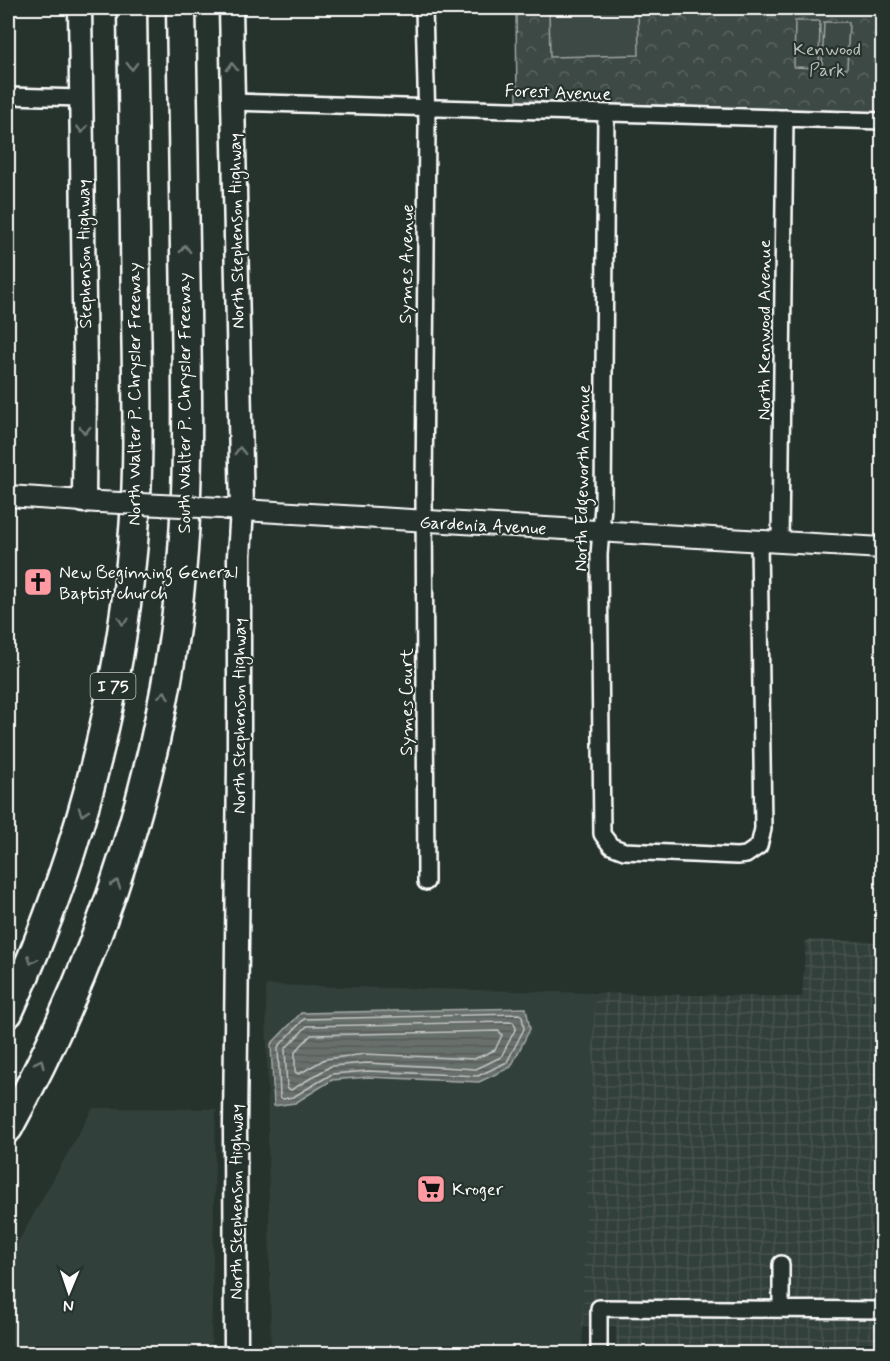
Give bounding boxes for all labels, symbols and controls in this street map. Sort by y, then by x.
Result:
park label: Kenwood Park [793,38,861,83]
one-way arrow [126,61,139,70]
one-way arrow [226,63,239,72]
street label: Forest Avenue [504,79,612,107]
one-way arrow [76,124,88,133]
street label: North Stephenson Highway [223,133,252,329]
street label: Stephenson Highway [72,179,99,329]
street label: Symes Avenue [394,204,420,324]
street label: North Kenwood Avenue [753,239,777,420]
one-way arrow [179,245,191,254]
street label: North Walter P. Chrysler Freeway [123,262,147,526]
street label: South Walter P. Chrysler Freeway [173,273,197,533]
street label: North Edgeworth Avenue [569,384,599,572]
one-way arrow [79,426,91,435]
one-way arrow [234,446,247,455]
street label: Gardenia Avenue [419,511,547,541]
place label: New Beginning General Baptist church [59,561,238,606]
church icon: New Beginning General Baptist church [22,566,54,598]
one-way arrow [117,617,130,626]
street label: North Stephenson Highway [228,618,253,814]
street label: Symes Court [395,648,419,756]
road number: I 75 [90,673,136,699]
one-way arrow [157,690,170,700]
one-way arrow [78,806,90,817]
one-way arrow [109,879,121,889]
one-way arrow [27,954,39,965]
one-way arrow [33,1059,44,1069]
street label: North Stephenson Highway [225,1104,250,1300]
supermarket icon: Kroger [415,1173,447,1205]
place label: Kroger [452,1178,504,1202]
north arrow [39,1262,99,1322]
text: N [63,1295,74,1316]

